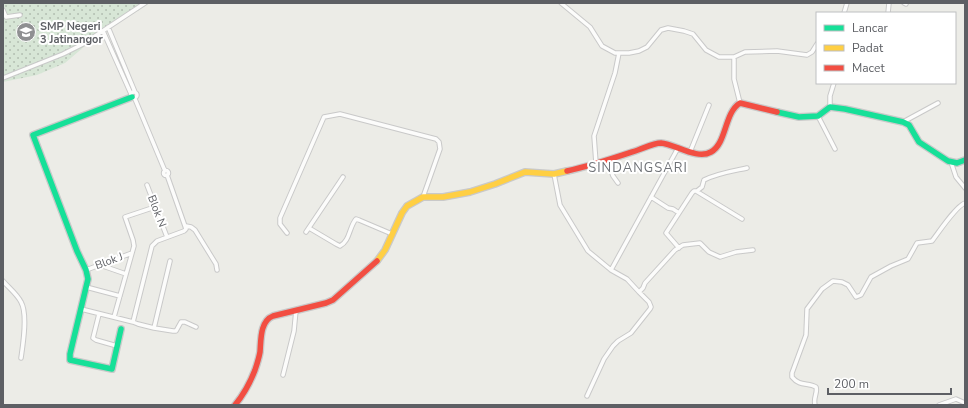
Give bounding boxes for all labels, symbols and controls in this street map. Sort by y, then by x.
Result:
legend [816,12,956,84]
place label: SMP Negeri 3 Jatinangor [40,19,103,47]
text: Lancar [852,20,889,36]
school or university icon: SMP Negeri 3 Jatinangor [15,21,37,43]
text: Padat [852,40,884,56]
text: Macet [852,60,885,76]
district label: SINDANGSARI [588,159,688,177]
street label: Blok N [144,193,170,229]
street label: Blok J [93,249,125,273]
scale bar [828,370,951,396]
text: 200 m [834,376,869,392]

